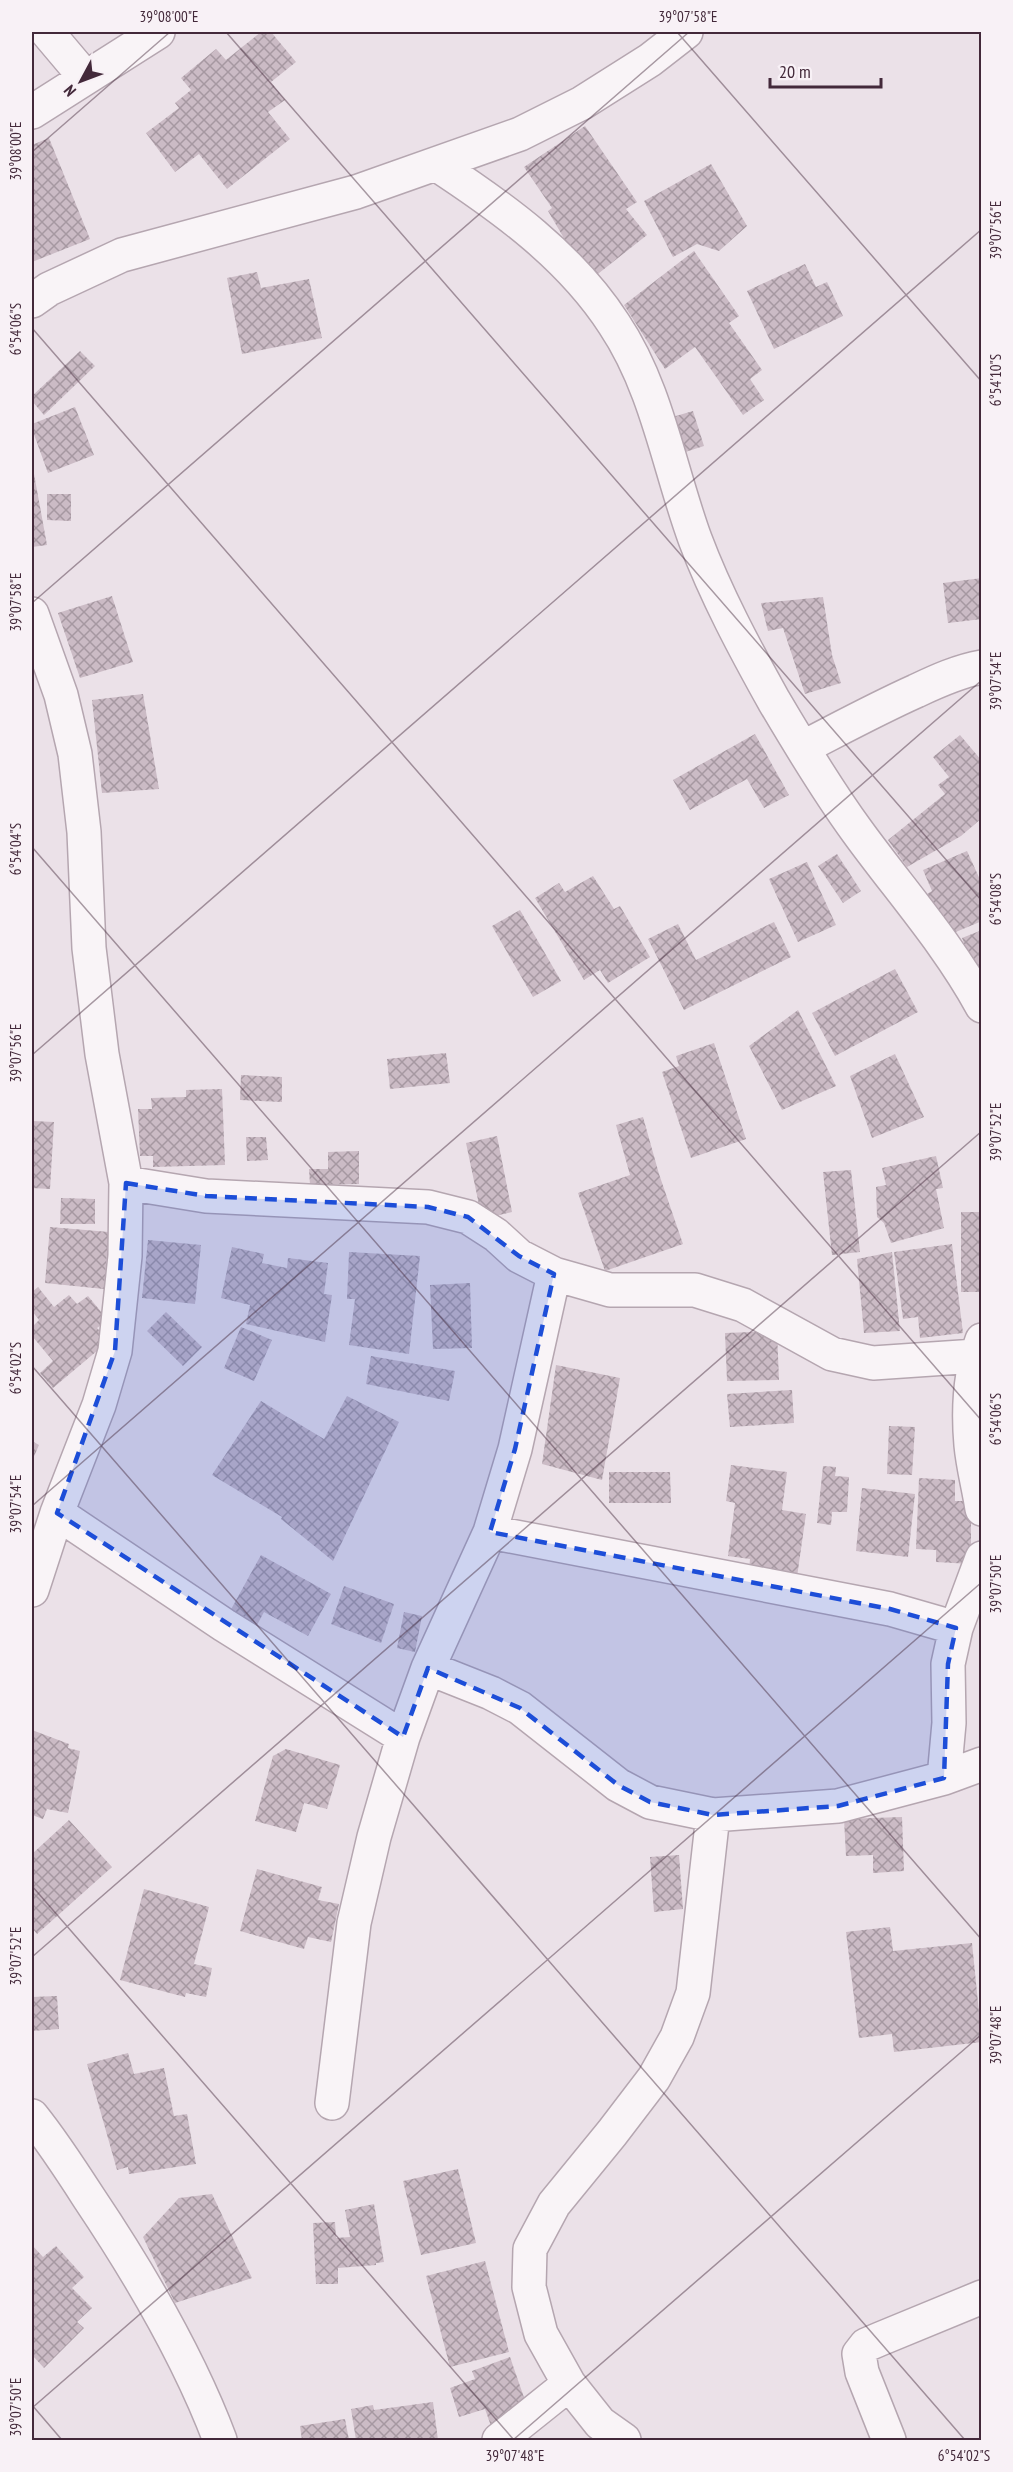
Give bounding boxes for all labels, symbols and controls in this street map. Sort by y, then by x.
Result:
text: 39°08'00"E [139,7,199,26]
text: 39°07'58"E [658,7,718,26]
north arrow [51,51,111,111]
scale bar [770,51,881,89]
text: 20 m [779,60,811,83]
text: N [59,81,80,101]
text: 39°08'00"E [6,121,25,181]
text: 39°07'56"E [986,200,1005,260]
text: 6°54'06"S [6,303,25,355]
text: 6°54'10"S [986,354,1005,406]
text: 39°07'58"E [6,572,25,632]
text: 39°07'54"E [986,651,1005,711]
text: 6°54'04"S [6,823,25,875]
text: 6°54'08"S [986,873,1005,925]
text: 39°07'56"E [6,1023,25,1083]
text: 39°07'52"E [986,1102,1005,1162]
text: 6°54'02"S [6,1342,25,1394]
text: 6°54'06"S [986,1393,1005,1445]
text: 39°07'54"E [6,1474,25,1534]
text: 39°07'50"E [986,1554,1005,1614]
text: 39°07'52"E [6,1926,25,1986]
text: 39°07'48"E [986,2005,1005,2065]
text: 39°07'50"E [6,2377,25,2437]
text: 39°07'48"E [485,2446,545,2465]
text: 6°54'02"S [938,2446,990,2465]

